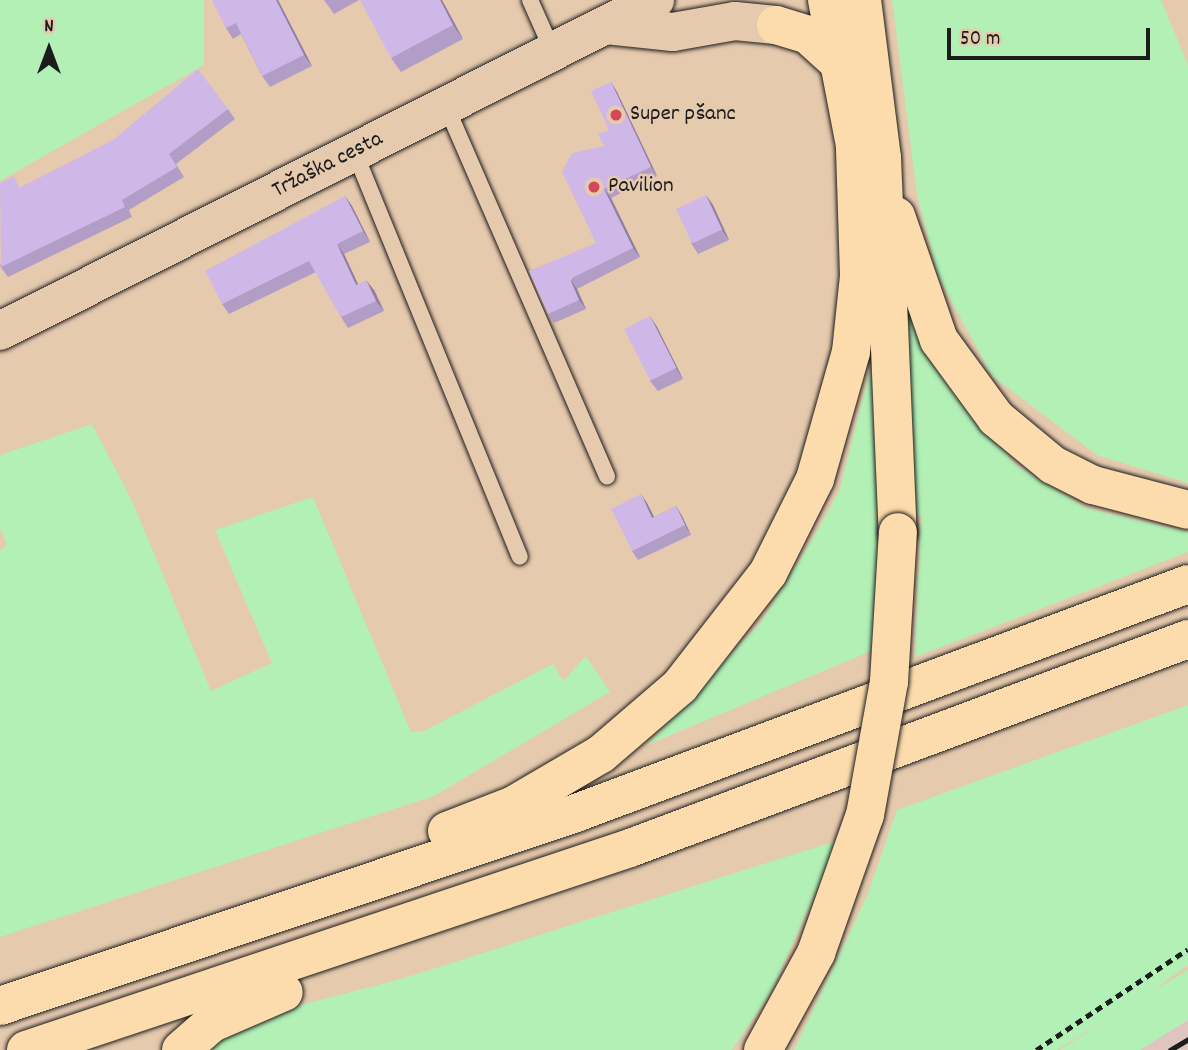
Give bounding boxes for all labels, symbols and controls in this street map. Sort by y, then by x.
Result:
north arrow [14,14,84,84]
text: N [44,14,54,41]
scale bar [950,14,1153,58]
text: 50 m [960,25,1000,55]
place label: Super pšanc [630,101,736,129]
marker: Super pšanc [608,107,624,123]
street label: Tržaška cesta [268,126,388,206]
place label: Pavilion [608,173,674,201]
marker: Pavilion [586,179,602,195]

